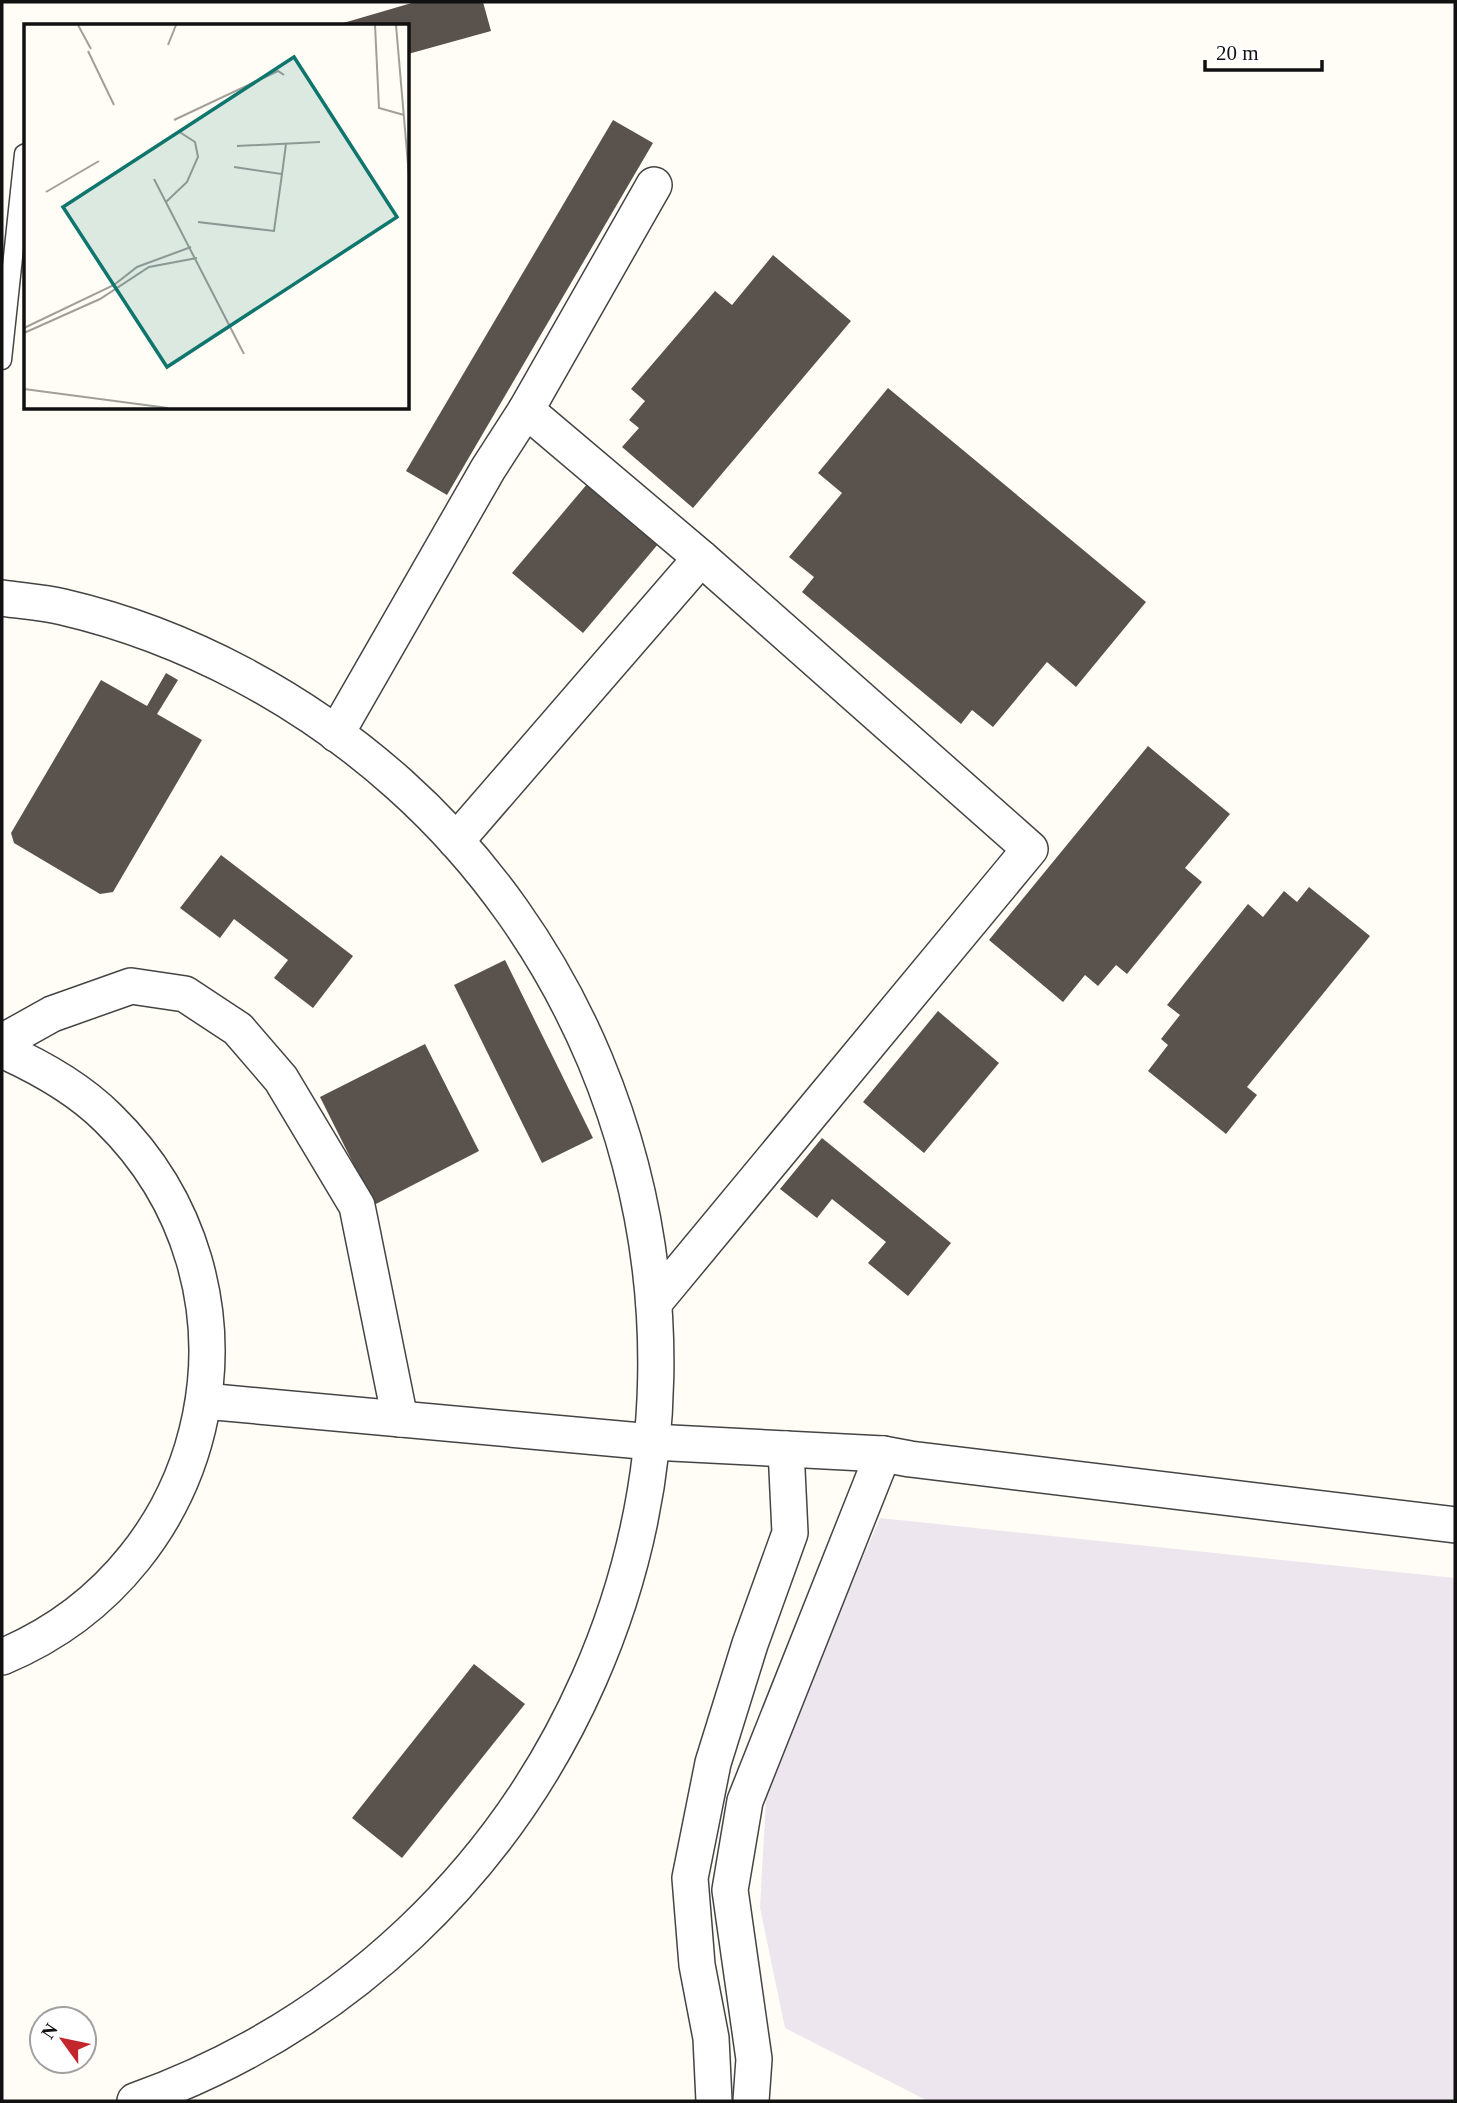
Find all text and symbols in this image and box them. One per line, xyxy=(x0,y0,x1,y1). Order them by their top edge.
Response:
inset map xyxy=(24,24,410,410)
scale bar xyxy=(1205,28,1322,72)
text: 20 m xyxy=(1216,41,1259,65)
north arrow xyxy=(28,2005,98,2075)
text: N xyxy=(37,2019,62,2042)

